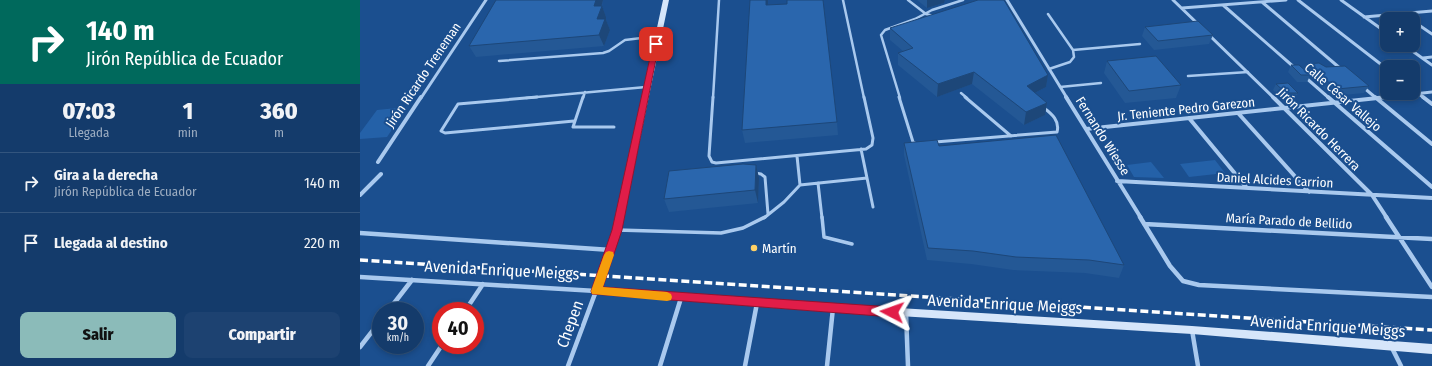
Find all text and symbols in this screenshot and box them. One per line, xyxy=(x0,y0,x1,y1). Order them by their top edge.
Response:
map controls xyxy=(1380,12,1420,100)
button: + xyxy=(1380,12,1420,52)
text: 140 m xyxy=(86,14,155,47)
icon: right xyxy=(20,16,72,68)
street label: Jirón Ricardo Treneman xyxy=(382,20,464,130)
pin xyxy=(639,27,673,61)
icon: arrive xyxy=(645,33,667,55)
text: Jirón República de Ecuador xyxy=(86,48,283,70)
street label: Calle César Vallejo xyxy=(1302,60,1385,135)
button: − xyxy=(1380,60,1420,100)
street label: Jirón Ricardo Herrera xyxy=(1274,84,1364,174)
street label: Fernando Wiesse xyxy=(1073,94,1133,178)
street label: Jr. Teniente Pedro Garezon xyxy=(1116,94,1256,124)
text: 07:03 xyxy=(62,97,116,125)
text: 1 xyxy=(183,97,193,125)
text: 360 xyxy=(260,97,298,125)
text: Llegada xyxy=(68,125,109,140)
text: min xyxy=(178,125,198,140)
text: m xyxy=(274,125,284,140)
text: Gira a la derecha xyxy=(54,166,158,184)
street label: Daniel Alcides Carrion xyxy=(1216,169,1334,191)
icon: right xyxy=(20,172,42,194)
text: 140 m xyxy=(304,174,340,192)
text: Jirón República de Ecuador xyxy=(54,184,197,199)
street label: María Parado de Bellido xyxy=(1225,210,1353,232)
icon: arrive xyxy=(20,232,42,254)
text: Llegada al destino xyxy=(54,234,168,252)
text: 220 m xyxy=(304,234,340,252)
place label: Martín xyxy=(762,241,797,256)
marker: Martín xyxy=(749,243,759,253)
street label: Avenida Enrique Meiggs xyxy=(424,256,580,284)
street label: Avenida Enrique Meiggs xyxy=(927,290,1083,318)
position arrow xyxy=(871,291,913,333)
street label: Chepen xyxy=(553,298,587,350)
speed limit sign: 40 xyxy=(432,302,484,354)
text: 30 xyxy=(388,311,408,335)
street label: Avenida Enrique Meiggs xyxy=(1250,311,1406,341)
button: Salir xyxy=(20,312,176,358)
button: Compartir xyxy=(184,312,340,358)
text: km/h xyxy=(387,332,409,344)

